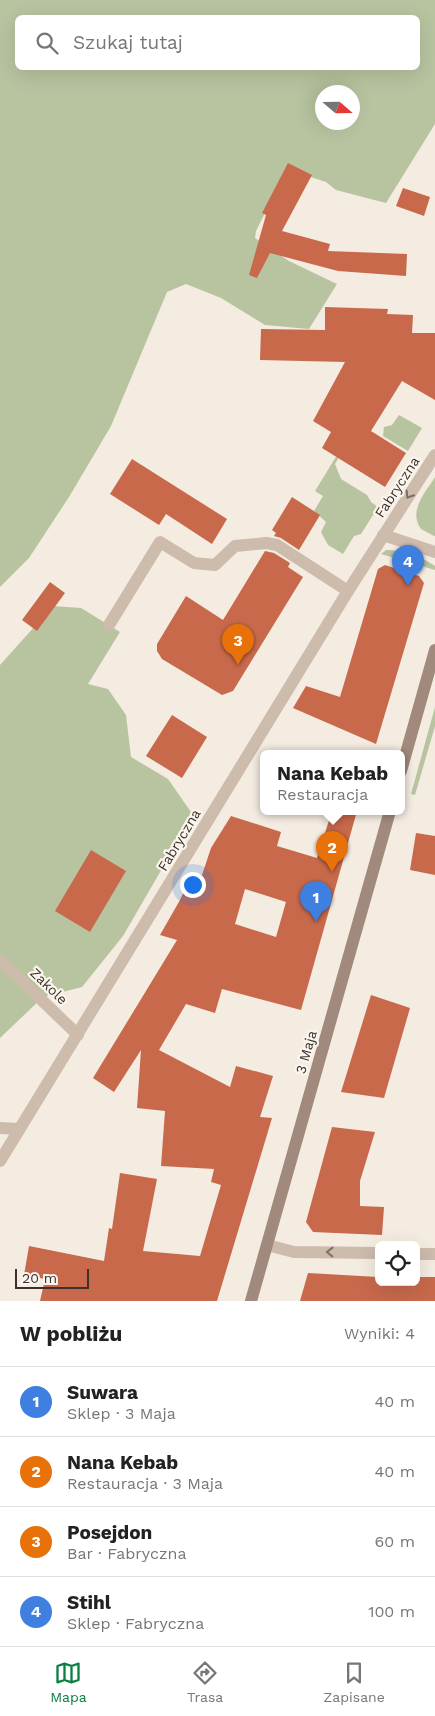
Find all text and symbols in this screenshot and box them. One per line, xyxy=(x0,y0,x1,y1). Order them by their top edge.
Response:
search box xyxy=(15,15,420,70)
icon: search xyxy=(33,29,61,57)
text: Szukaj tutaj xyxy=(73,31,183,54)
north arrow xyxy=(315,85,360,130)
street label: Fabryczna xyxy=(371,453,423,520)
one-way arrow xyxy=(406,489,415,499)
pin: 4 xyxy=(392,545,424,586)
pin: 3 xyxy=(222,624,254,665)
popup xyxy=(260,750,405,815)
text: Nana Kebab xyxy=(277,762,388,785)
text: Restauracja xyxy=(277,785,368,804)
street label: Fabryczna xyxy=(154,806,204,874)
pin: 2 xyxy=(316,831,348,872)
your location xyxy=(180,872,206,898)
pin: 1 xyxy=(300,881,332,922)
street label: Zakole xyxy=(27,965,71,1007)
street label: 3 Maja xyxy=(292,1028,320,1076)
map controls xyxy=(375,1241,420,1286)
button: locate xyxy=(375,1241,420,1286)
one-way arrow xyxy=(326,1247,334,1258)
scale bar xyxy=(15,1266,89,1289)
text: 20 m xyxy=(22,1270,57,1286)
text: W pobliżu xyxy=(20,1321,122,1346)
text: Wyniki: 4 xyxy=(344,1324,415,1343)
text: Suwara xyxy=(67,1381,138,1404)
text: 1 xyxy=(33,1392,39,1411)
text: 40 m xyxy=(375,1392,415,1411)
text: Sklep · 3 Maja xyxy=(67,1404,176,1423)
text: Nana Kebab xyxy=(67,1451,178,1474)
text: 2 xyxy=(31,1462,41,1481)
text: 40 m xyxy=(375,1462,415,1481)
text: Restauracja · 3 Maja xyxy=(67,1474,223,1493)
text: Posejdon xyxy=(67,1521,152,1544)
text: 3 xyxy=(31,1532,41,1551)
text: 60 m xyxy=(375,1532,415,1551)
text: Bar · Fabryczna xyxy=(67,1544,186,1563)
text: Stihl xyxy=(67,1591,111,1614)
text: 4 xyxy=(31,1602,41,1621)
text: 100 m xyxy=(368,1602,415,1621)
text: Sklep · Fabryczna xyxy=(67,1614,204,1633)
tab: Mapa xyxy=(50,1659,87,1705)
tab: Trasa xyxy=(187,1659,223,1705)
tab: Zapisane xyxy=(324,1659,385,1705)

